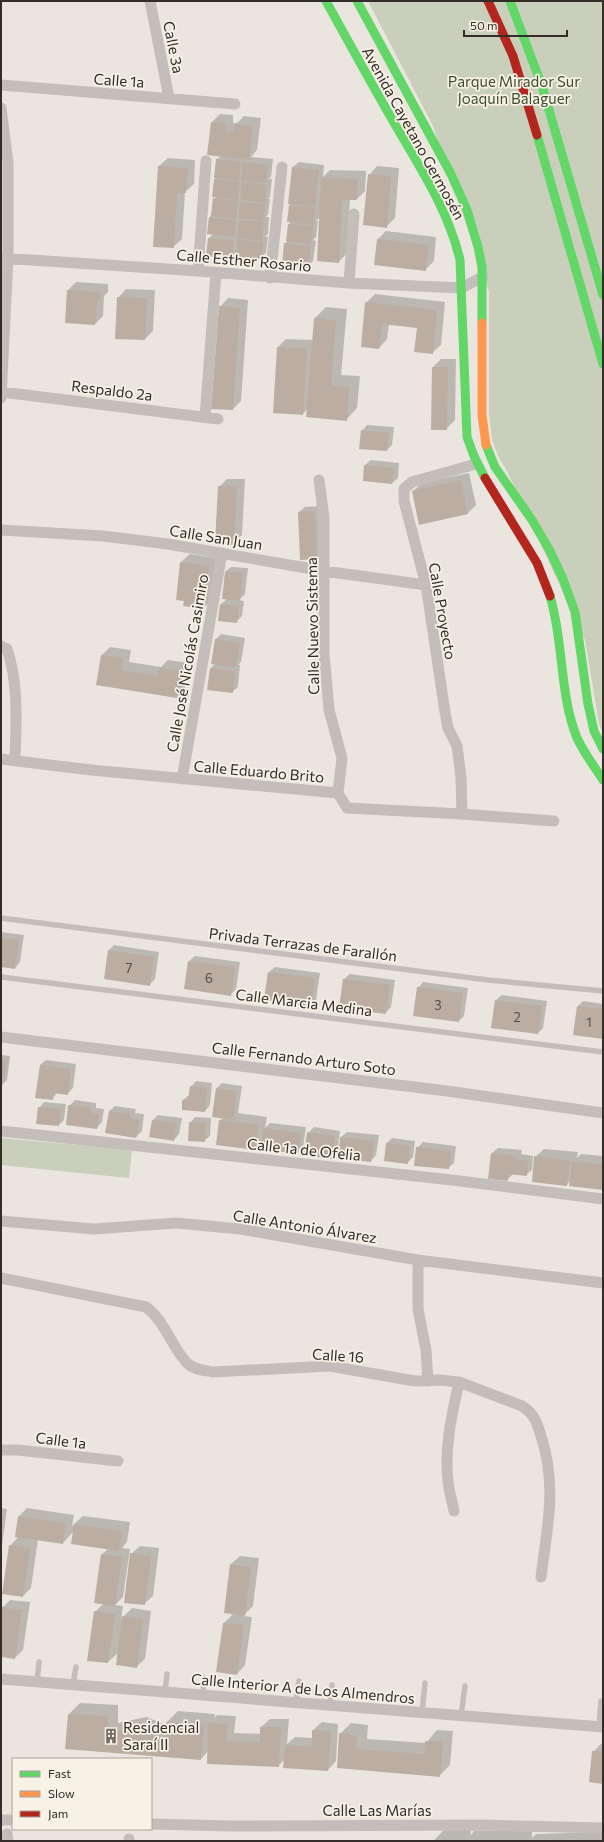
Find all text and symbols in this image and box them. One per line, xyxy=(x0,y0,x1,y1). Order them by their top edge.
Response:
scale bar xyxy=(464,12,567,38)
text: 50 m xyxy=(470,18,498,32)
street label: Calle 3a xyxy=(160,19,188,75)
street label: Avenida Cayetano Germosén xyxy=(359,43,469,223)
street label: Calle 1a xyxy=(93,69,145,91)
park label: Parque Mirador Sur Joaquín Balaguer xyxy=(448,72,580,107)
street label: Calle Esther Rosario xyxy=(176,245,312,275)
street label: Respaldo 2a xyxy=(70,376,154,404)
street label: Calle San Juan xyxy=(168,521,264,553)
street label: Calle Nuevo Sistema xyxy=(302,557,322,695)
street label: Calle Proyecto xyxy=(426,561,460,661)
street label: Calle José Nicolás Casimiro xyxy=(162,572,212,753)
street label: Calle Eduardo Brito xyxy=(193,756,325,786)
street label: Privada Terrazas de Farallón xyxy=(208,924,398,964)
house number: 7 xyxy=(126,960,133,976)
house number: 6 xyxy=(205,970,213,986)
street label: Calle Marcia Medina xyxy=(235,985,373,1019)
house number: 3 xyxy=(434,997,442,1013)
house number: 2 xyxy=(513,1009,521,1025)
house number: 1 xyxy=(586,1014,592,1030)
street label: Calle Fernando Arturo Soto xyxy=(211,1038,397,1078)
street label: Calle 1a de Ofelia xyxy=(246,1134,362,1164)
street label: Calle Antonio Álvarez xyxy=(232,1205,378,1246)
street label: Calle 16 xyxy=(311,1344,365,1366)
street label: Calle 1a xyxy=(35,1428,87,1452)
street label: Calle Interior A de Los Almendros xyxy=(190,1669,416,1707)
place label: Residencial Saraí II xyxy=(123,1718,199,1753)
building icon: Residencial Saraí II xyxy=(102,1727,120,1745)
legend xyxy=(12,1758,152,1830)
text: Fast xyxy=(48,1766,71,1780)
text: Slow xyxy=(48,1786,75,1800)
street label: Calle Las Marías xyxy=(322,1801,432,1819)
text: Jam xyxy=(48,1806,68,1821)

